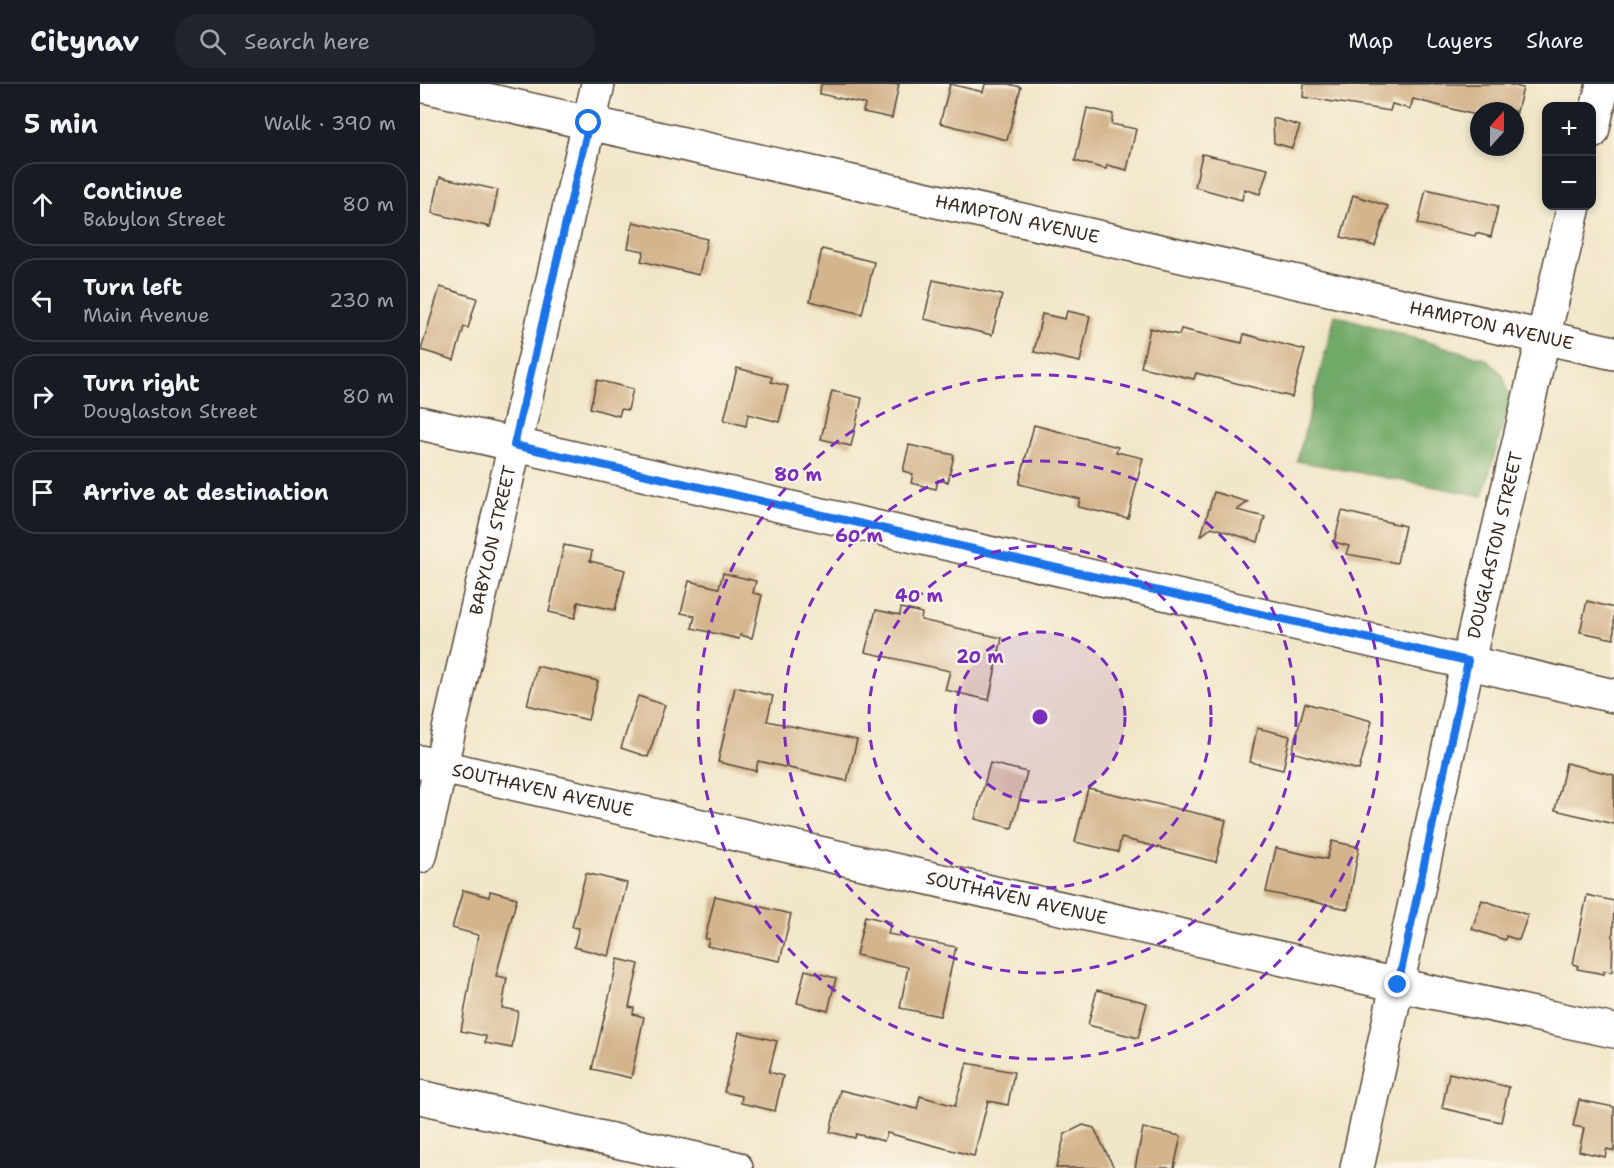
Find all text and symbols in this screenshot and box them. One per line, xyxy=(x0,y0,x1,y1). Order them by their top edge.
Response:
search box xyxy=(175,14,595,68)
text: Citynav xyxy=(30,22,139,60)
icon: search xyxy=(196,25,229,58)
text: Search here xyxy=(244,27,370,56)
text: Map xyxy=(1348,27,1393,55)
text: Layers xyxy=(1426,27,1493,55)
text: Share xyxy=(1526,27,1584,55)
north arrow xyxy=(1470,102,1524,156)
map controls xyxy=(1542,102,1596,210)
button: + xyxy=(1542,102,1596,156)
text: 5 min xyxy=(24,106,98,141)
route start xyxy=(575,109,601,135)
text: Walk · 390 m xyxy=(264,110,396,136)
button: − xyxy=(1542,156,1596,210)
text: Continue xyxy=(83,177,183,206)
icon: ahead xyxy=(26,188,59,221)
street label: HAMPTON AVENUE xyxy=(933,189,1102,249)
text: 80 m xyxy=(342,191,394,217)
text: Babylon Street xyxy=(83,206,226,232)
text: Turn left xyxy=(83,273,182,302)
icon: left xyxy=(26,284,59,317)
text: 230 m xyxy=(329,287,394,313)
street label: HAMPTON AVENUE xyxy=(1407,295,1576,356)
text: Main Avenue xyxy=(83,302,209,328)
text: Turn right xyxy=(83,369,200,398)
icon: right xyxy=(26,380,59,413)
text: 80 m xyxy=(342,383,394,409)
text: Douglaston Street xyxy=(83,398,258,424)
street label: DOUGLASTON STREET xyxy=(1462,449,1528,641)
street label: BABYLON STREET xyxy=(464,463,522,617)
text: 80 m xyxy=(774,463,822,487)
icon: arrive xyxy=(26,476,59,509)
text: Arrive at destination xyxy=(83,478,329,507)
text: 60 m xyxy=(835,524,883,548)
text: 40 m xyxy=(895,584,943,608)
text: 20 m xyxy=(956,645,1004,669)
centre of rings xyxy=(1030,707,1050,727)
street label: SOUTHAVEN AVENUE xyxy=(450,758,636,822)
street label: SOUTHAVEN AVENUE xyxy=(924,866,1110,930)
route end xyxy=(1384,971,1410,997)

